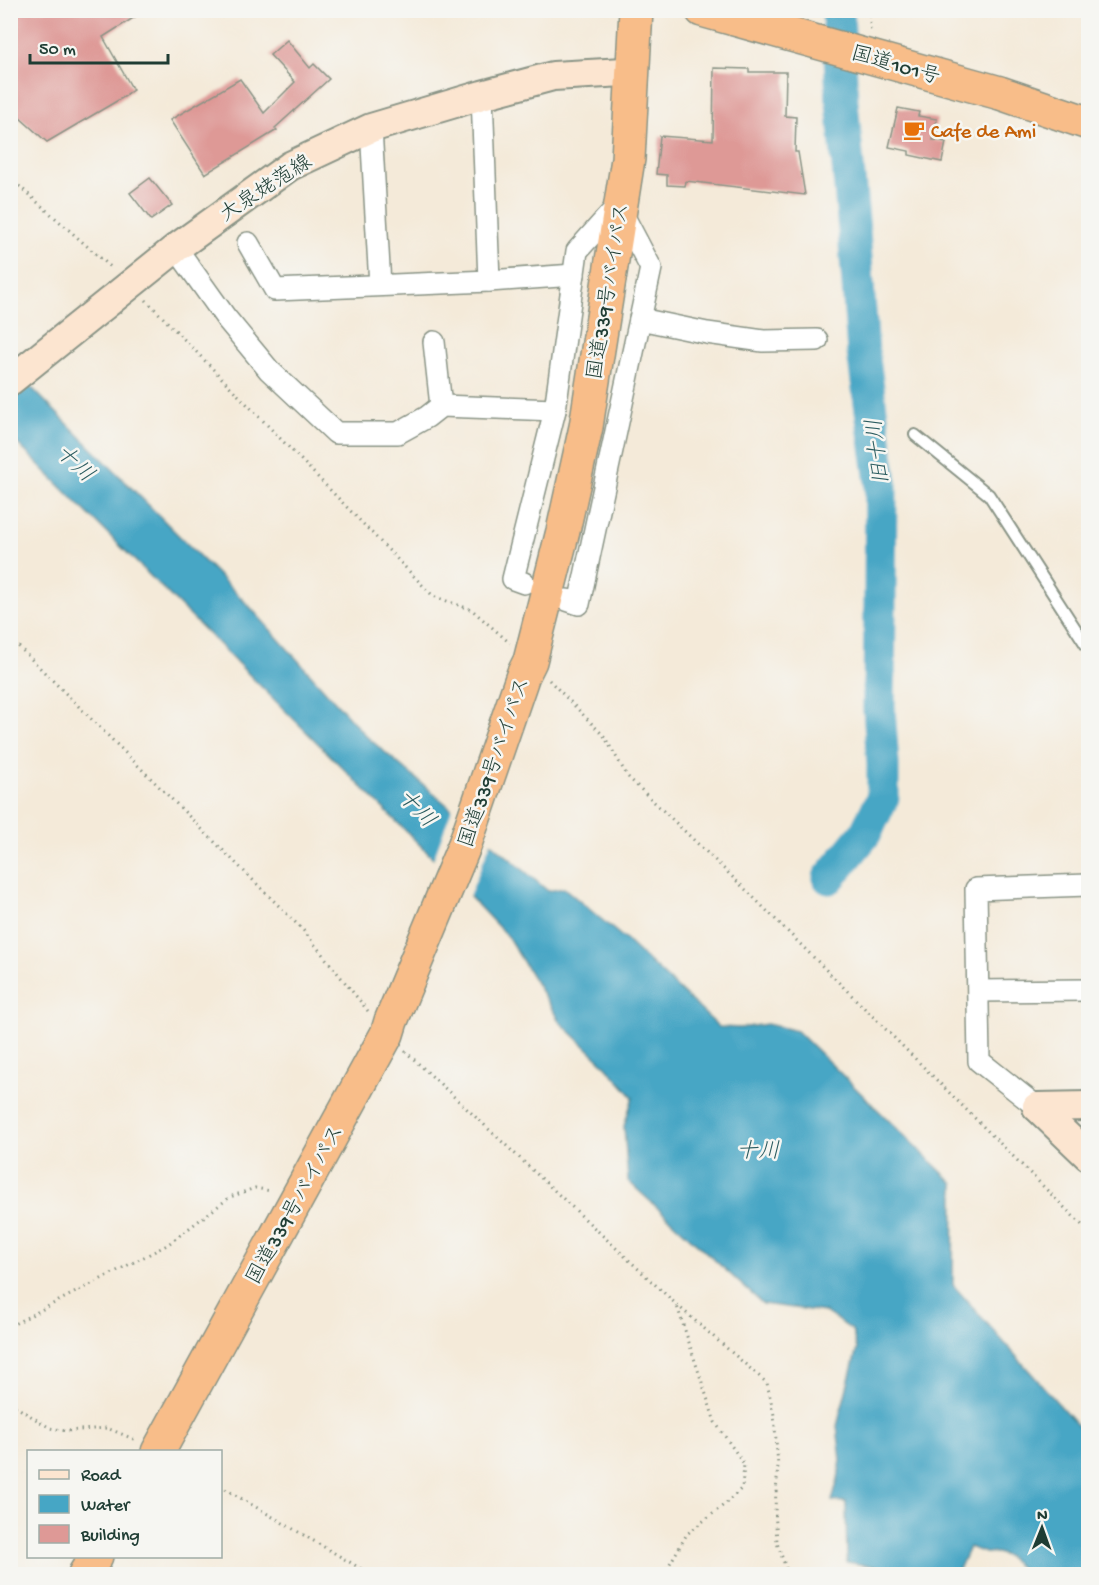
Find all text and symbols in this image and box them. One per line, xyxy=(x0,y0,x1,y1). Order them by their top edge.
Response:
scale bar xyxy=(30,27,168,65)
text: 50 m xyxy=(39,40,76,61)
street label: 国道101号 xyxy=(847,42,943,92)
cafe icon: Cafe de Ami xyxy=(902,118,926,142)
place label: Cafe de Ami xyxy=(931,121,1036,146)
street label: 大泉姥萢線 xyxy=(216,150,318,229)
street label: 国道339号バイパス xyxy=(583,201,637,382)
water label: 旧十川 xyxy=(862,417,897,486)
water label: 十川 xyxy=(48,440,99,489)
street label: 国道339号バイパス xyxy=(454,674,537,852)
water label: 十川 xyxy=(390,784,440,835)
street label: 国道339号バイパス xyxy=(242,1121,351,1290)
water label: 十川 xyxy=(736,1139,780,1166)
legend xyxy=(27,1450,222,1558)
text: Road xyxy=(81,1466,122,1487)
text: Water xyxy=(81,1496,131,1517)
north arrow xyxy=(1012,1498,1072,1558)
text: N xyxy=(1037,1507,1048,1526)
text: Building xyxy=(80,1526,140,1547)

